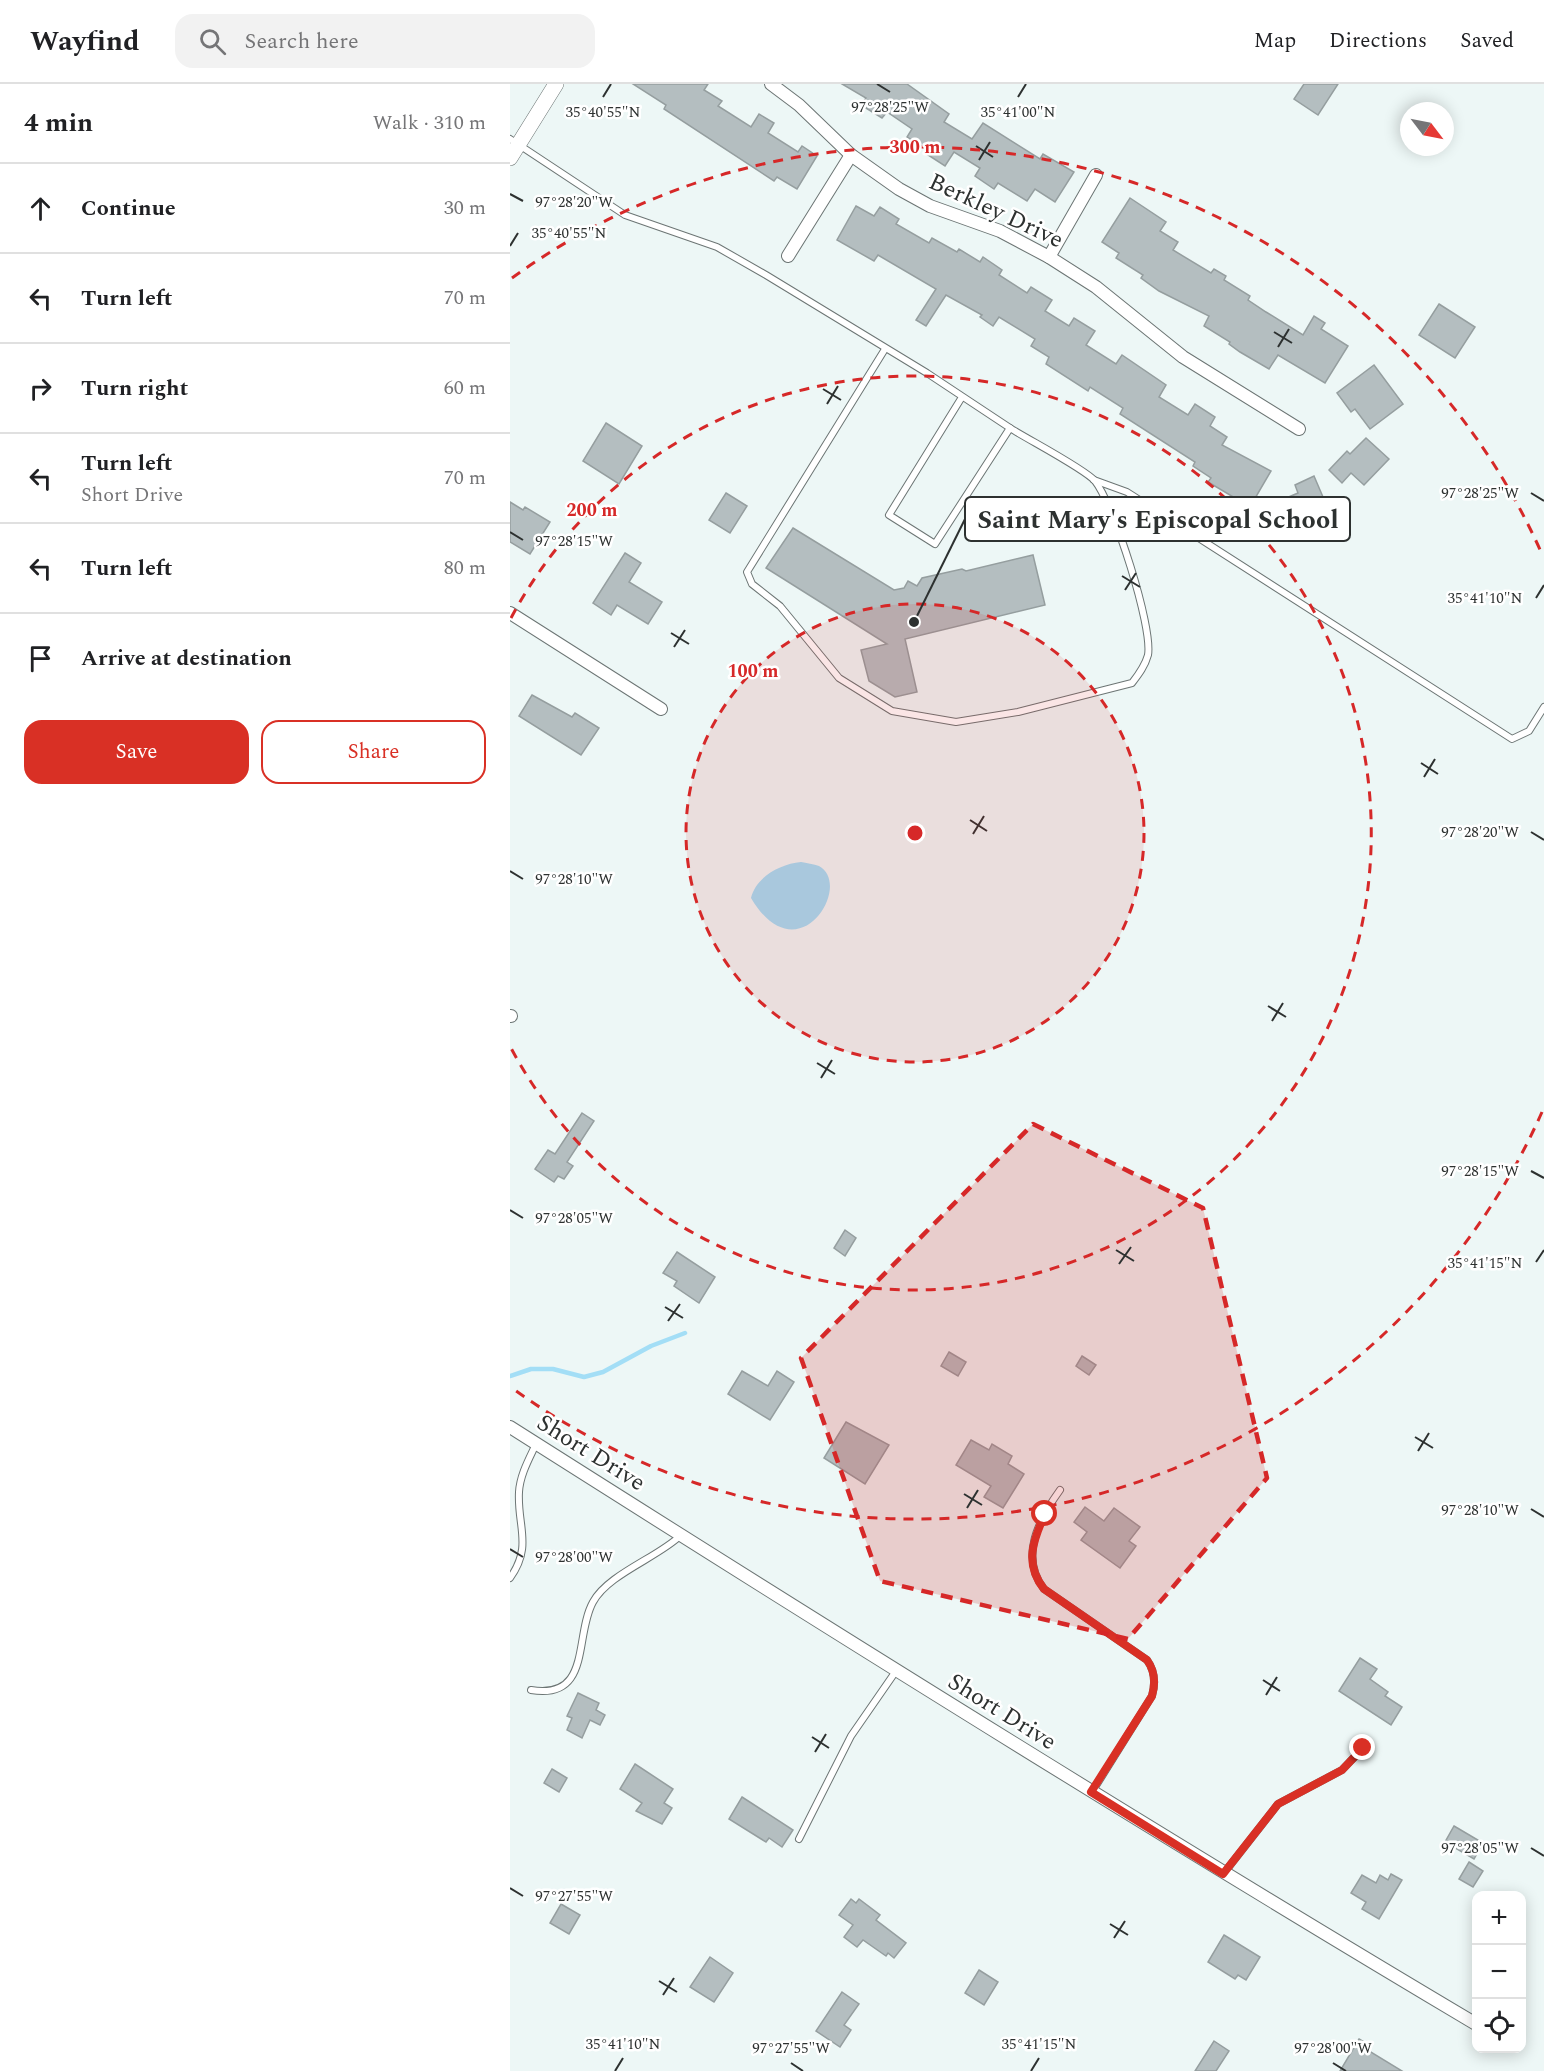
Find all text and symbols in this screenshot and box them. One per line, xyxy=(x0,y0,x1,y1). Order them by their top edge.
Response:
search box xyxy=(175,14,595,68)
text: Wayfind xyxy=(30,20,139,63)
icon: search xyxy=(196,25,229,58)
text: Search here xyxy=(244,25,359,58)
text: Map xyxy=(1254,25,1296,57)
text: Directions xyxy=(1329,25,1427,57)
text: Saved xyxy=(1460,25,1514,57)
text: 97°28'25"W xyxy=(851,96,929,119)
text: 35°40'55"N xyxy=(566,101,641,124)
text: 35°41'00"N xyxy=(981,101,1056,124)
north arrow xyxy=(1400,102,1454,156)
text: 4 min xyxy=(24,103,93,143)
text: Walk · 310 m xyxy=(373,108,486,138)
text: 300 m xyxy=(889,134,941,161)
street label: Berkley Drive xyxy=(923,164,1069,258)
text: 97°28'20"W xyxy=(535,191,613,214)
icon: ahead xyxy=(24,192,57,225)
text: Continue xyxy=(81,192,176,225)
text: 30 m xyxy=(444,193,486,223)
text: 35°40'55"N xyxy=(532,222,607,245)
icon: left xyxy=(24,282,57,315)
text: Turn left xyxy=(81,282,173,315)
text: 70 m xyxy=(444,283,486,313)
icon: right xyxy=(24,372,57,405)
text: Turn right xyxy=(81,372,188,405)
text: 60 m xyxy=(444,373,486,403)
text: Turn left xyxy=(81,447,173,480)
icon: left xyxy=(24,462,57,495)
text: 70 m xyxy=(444,463,486,493)
text: Short Drive xyxy=(81,480,183,510)
text: 97°28'25"W xyxy=(1441,482,1519,505)
text: 200 m xyxy=(566,497,618,524)
callout: Saint Mary's Episcopal School xyxy=(965,497,1350,541)
text: Saint Mary's Episcopal School xyxy=(977,500,1339,540)
text: 97°28'15"W xyxy=(535,530,613,553)
icon: left xyxy=(24,552,57,585)
text: Turn left xyxy=(81,552,173,585)
text: 80 m xyxy=(444,553,486,583)
text: 35°41'10"N xyxy=(1448,587,1523,610)
icon: arrive xyxy=(24,642,57,675)
text: Arrive at destination xyxy=(81,642,292,675)
text: 100 m xyxy=(727,658,779,685)
button: Save xyxy=(24,720,249,784)
button: Share xyxy=(261,720,486,784)
text: 97°28'20"W xyxy=(1441,821,1519,844)
centre of rings xyxy=(905,823,925,843)
text: 97°28'10"W xyxy=(535,868,613,891)
text: 97°28'15"W xyxy=(1441,1160,1519,1183)
text: 97°28'05"W xyxy=(535,1207,613,1230)
text: 35°41'15"N xyxy=(1448,1252,1523,1275)
street label: Short Drive xyxy=(530,1405,652,1501)
text: 97°28'10"W xyxy=(1441,1499,1519,1522)
route start xyxy=(1031,1500,1057,1526)
text: 97°28'00"W xyxy=(535,1546,613,1569)
street label: Short Drive xyxy=(941,1664,1063,1760)
route end xyxy=(1349,1734,1375,1760)
text: 97°28'05"W xyxy=(1441,1837,1519,1860)
text: 97°27'55"W xyxy=(535,1885,613,1908)
map controls xyxy=(1472,1891,1526,2053)
button: + xyxy=(1472,1891,1526,1945)
button: − xyxy=(1472,1945,1526,1999)
button: locate xyxy=(1472,1999,1526,2053)
text: 35°41'10"N xyxy=(586,2033,661,2056)
text: 35°41'15"N xyxy=(1002,2033,1077,2056)
text: 97°27'55"W xyxy=(752,2037,830,2060)
text: 97°28'00"W xyxy=(1294,2037,1372,2060)

